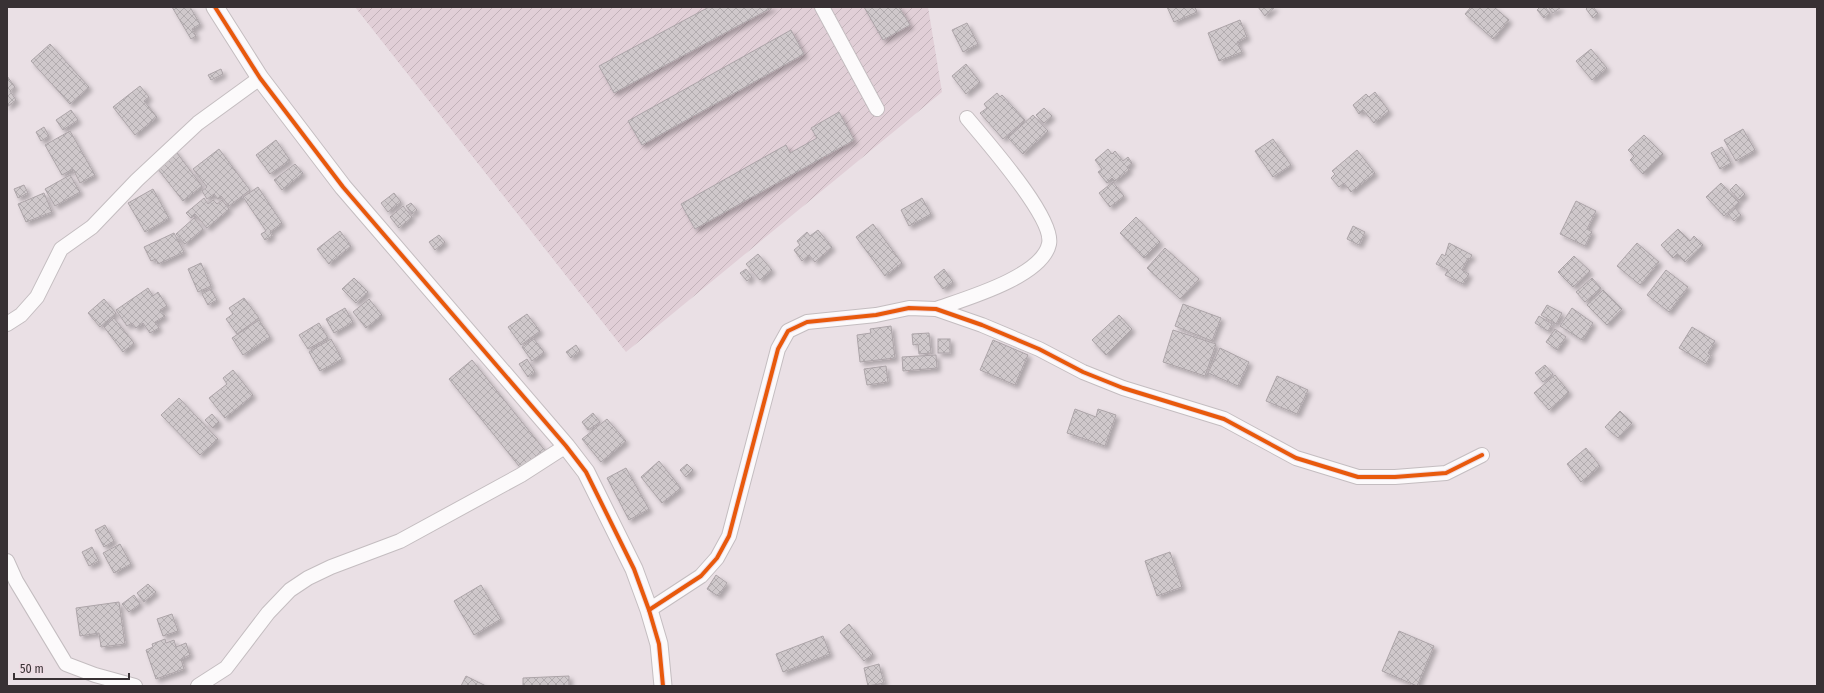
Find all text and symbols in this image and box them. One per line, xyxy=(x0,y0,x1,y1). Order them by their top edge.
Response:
scale bar xyxy=(14,655,129,681)
text: 50 m xyxy=(20,662,44,676)

